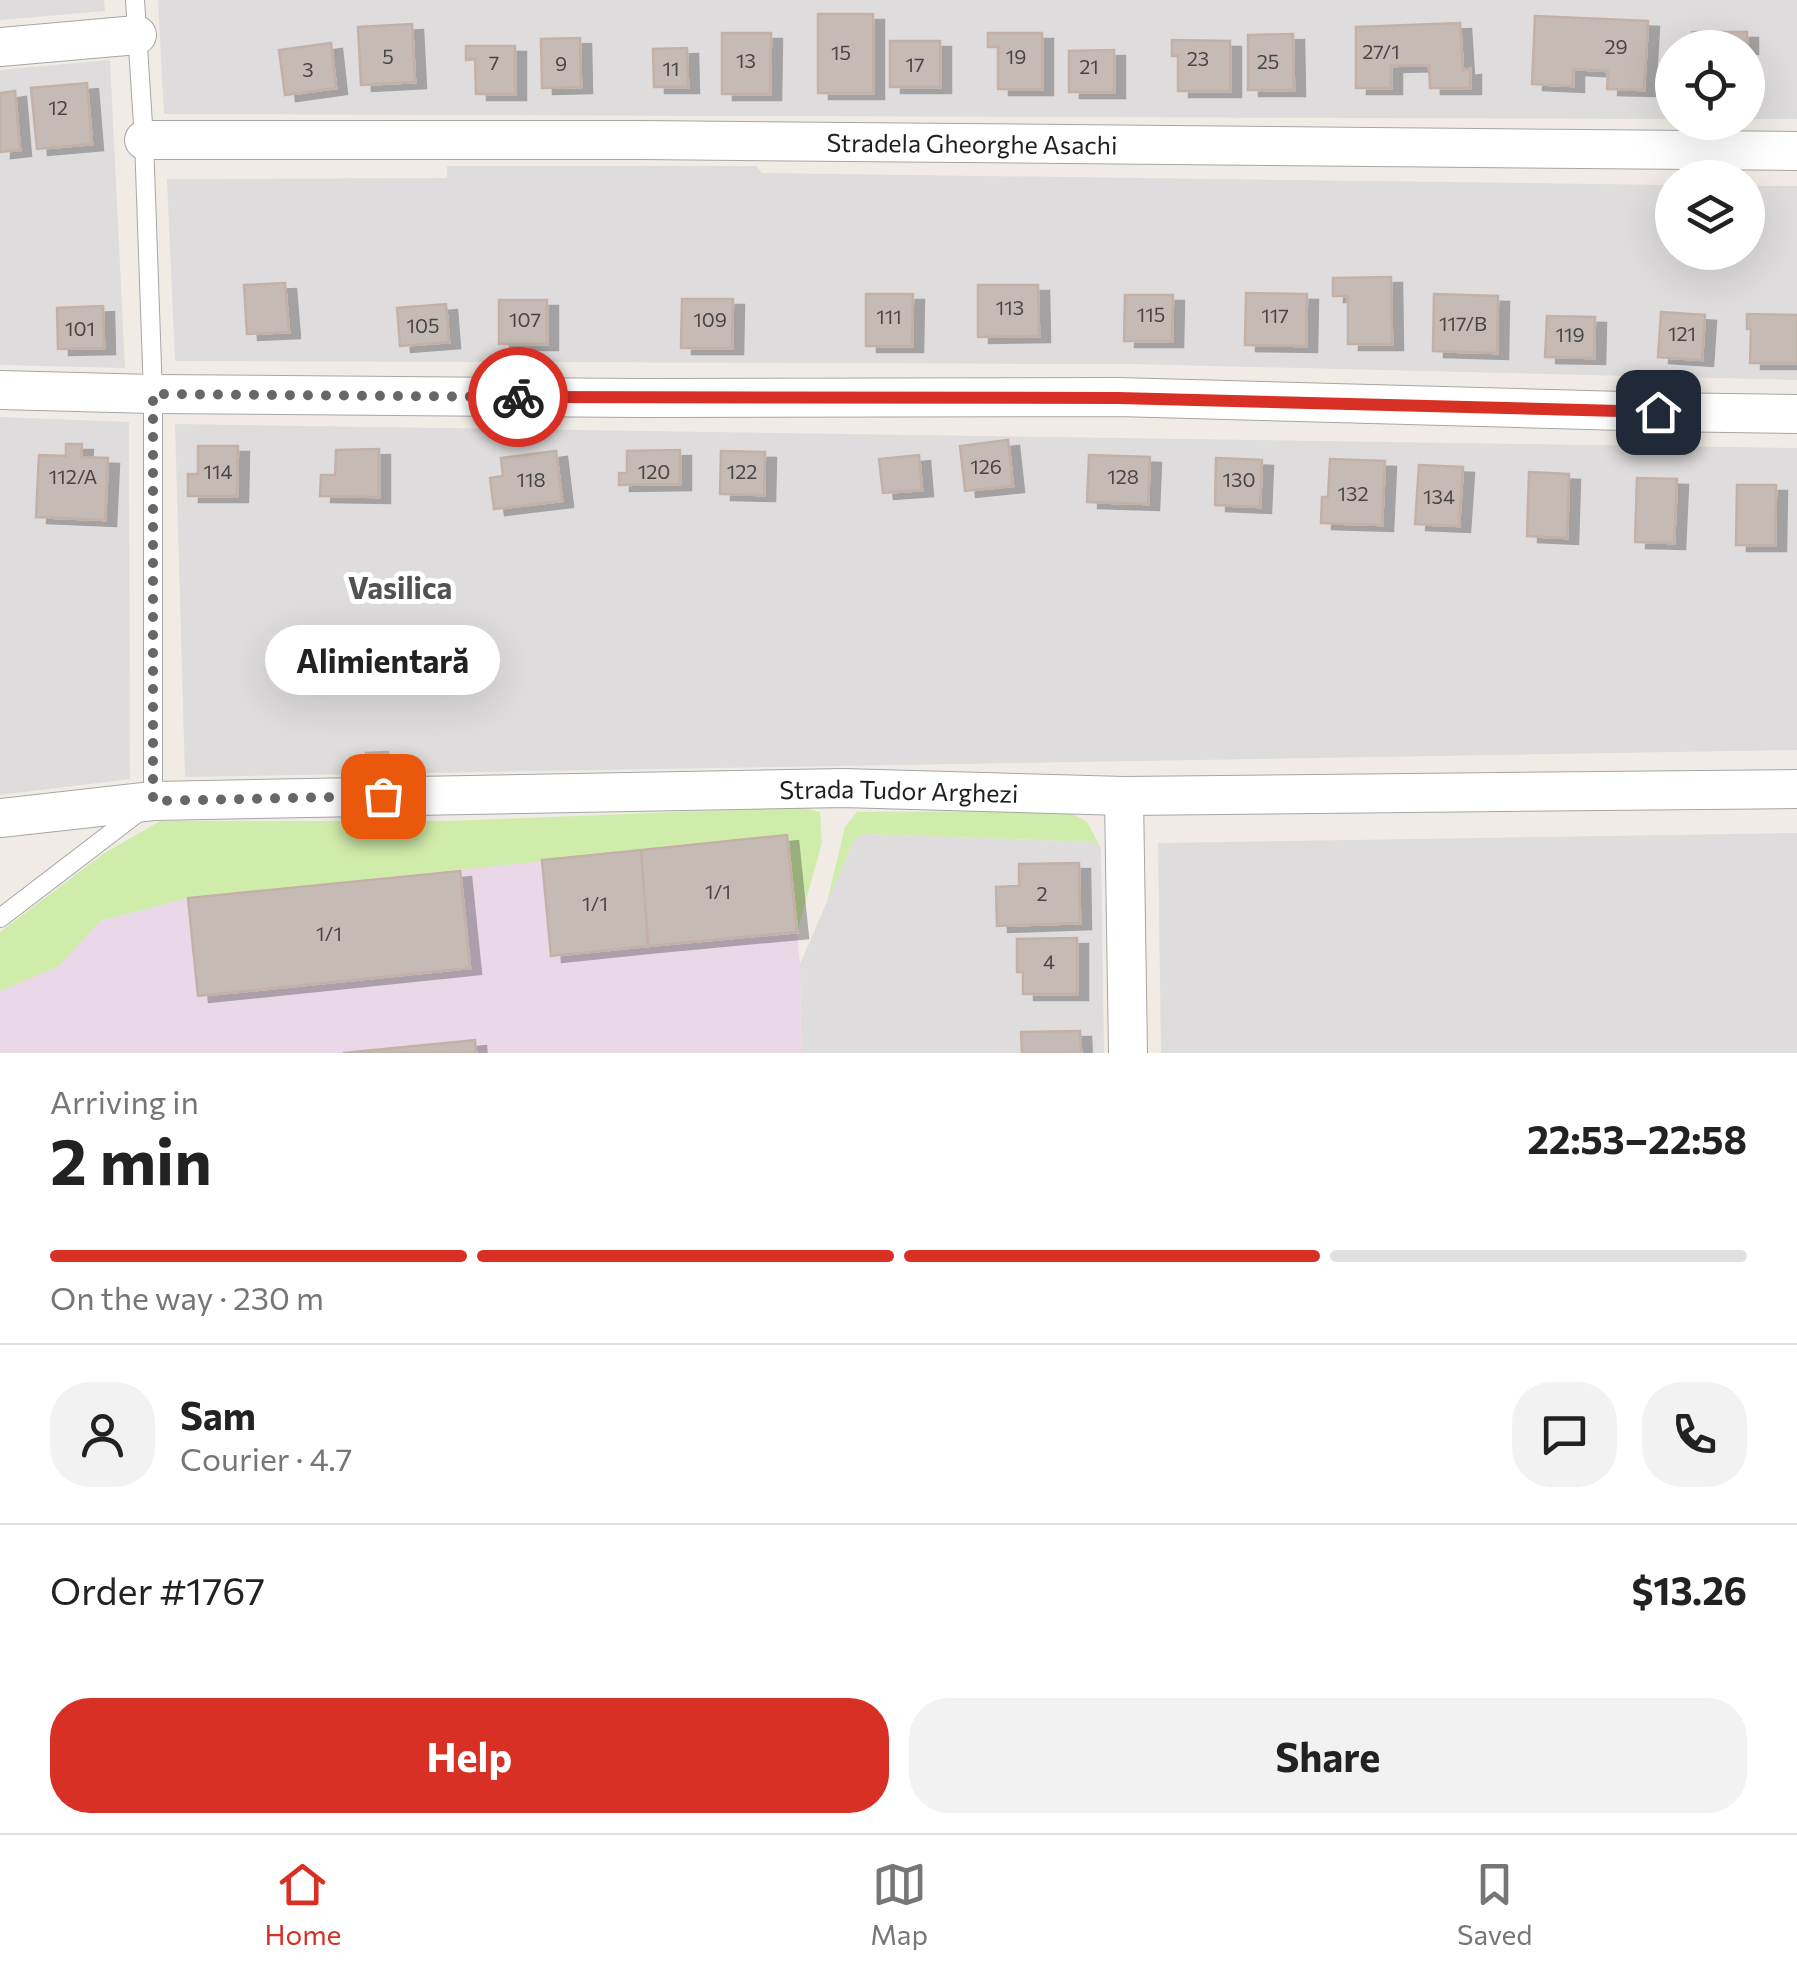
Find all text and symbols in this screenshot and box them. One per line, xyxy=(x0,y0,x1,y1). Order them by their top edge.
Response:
map controls xyxy=(1655,30,1765,270)
button: locate xyxy=(1655,30,1765,140)
house number: 29 xyxy=(1604,34,1628,58)
house number: 27/1 xyxy=(1362,39,1400,63)
house number: 15 xyxy=(831,40,851,64)
house number: 5 xyxy=(382,44,394,68)
house number: 19 xyxy=(1006,44,1026,68)
house number: 23 xyxy=(1187,46,1209,70)
house number: 13 xyxy=(736,48,756,72)
house number: 25 xyxy=(1257,49,1279,73)
house number: 7 xyxy=(489,50,499,74)
house number: 9 xyxy=(555,51,567,75)
house number: 17 xyxy=(905,52,925,76)
house number: 21 xyxy=(1079,54,1099,78)
house number: 11 xyxy=(662,56,680,80)
house number: 3 xyxy=(302,57,314,81)
house number: 12 xyxy=(48,95,68,119)
street label: Stradela Gheorghe Asachi xyxy=(826,127,1118,160)
button: layers xyxy=(1655,160,1765,270)
house number: 113 xyxy=(996,295,1024,319)
house number: 115 xyxy=(1137,302,1165,326)
house number: 117 xyxy=(1261,303,1289,327)
house number: 111 xyxy=(876,304,902,328)
house number: 107 xyxy=(509,307,541,331)
house number: 109 xyxy=(693,307,727,331)
house number: 117/B xyxy=(1439,311,1487,335)
house number: 105 xyxy=(406,313,440,337)
house number: 101 xyxy=(65,316,95,340)
house number: 121 xyxy=(1668,321,1696,345)
house number: 119 xyxy=(1555,322,1585,346)
courier xyxy=(468,347,568,447)
icon: bike xyxy=(491,370,546,425)
pin xyxy=(1616,370,1701,455)
icon: home xyxy=(1631,385,1686,440)
house number: 126 xyxy=(970,454,1002,478)
house number: 114 xyxy=(203,459,233,483)
house number: 120 xyxy=(638,459,670,483)
house number: 122 xyxy=(727,459,757,483)
house number: 112/A xyxy=(49,464,98,488)
house number: 128 xyxy=(1107,464,1139,488)
house number: 118 xyxy=(516,467,546,491)
house number: 130 xyxy=(1222,467,1256,491)
house number: 132 xyxy=(1338,481,1369,505)
house number: 134 xyxy=(1423,484,1455,508)
district label: Vasilica xyxy=(348,568,452,605)
callout: Alimientară xyxy=(266,626,500,696)
text: Alimientară xyxy=(296,640,469,680)
pin xyxy=(341,754,426,839)
icon: bag xyxy=(356,769,411,824)
street label: Strada Tudor Arghezi xyxy=(779,773,1019,808)
house number: 1/1 xyxy=(705,879,731,903)
house number: 2 xyxy=(1036,881,1048,905)
house number: 1/1 xyxy=(582,891,608,915)
house number: 1/1 xyxy=(316,921,342,945)
house number: 4 xyxy=(1043,949,1055,973)
text: Arriving in xyxy=(50,1081,199,1121)
text: 22:53–22:58 xyxy=(1527,1115,1747,1162)
text: 2 min xyxy=(50,1119,212,1198)
text: On the way · 230 m xyxy=(50,1277,324,1317)
button: person xyxy=(50,1382,155,1487)
button: chat xyxy=(1512,1382,1617,1487)
button: phone xyxy=(1642,1382,1747,1487)
text: Sam xyxy=(180,1391,256,1438)
text: Courier · 4.7 xyxy=(180,1438,353,1478)
text: Order #1767 xyxy=(50,1566,265,1613)
text: $13.26 xyxy=(1631,1566,1747,1613)
button: Help xyxy=(50,1698,889,1813)
button: Share xyxy=(909,1698,1747,1813)
tab: Home xyxy=(264,1857,341,1951)
tab: Map xyxy=(870,1857,928,1951)
tab: Saved xyxy=(1457,1857,1533,1951)

